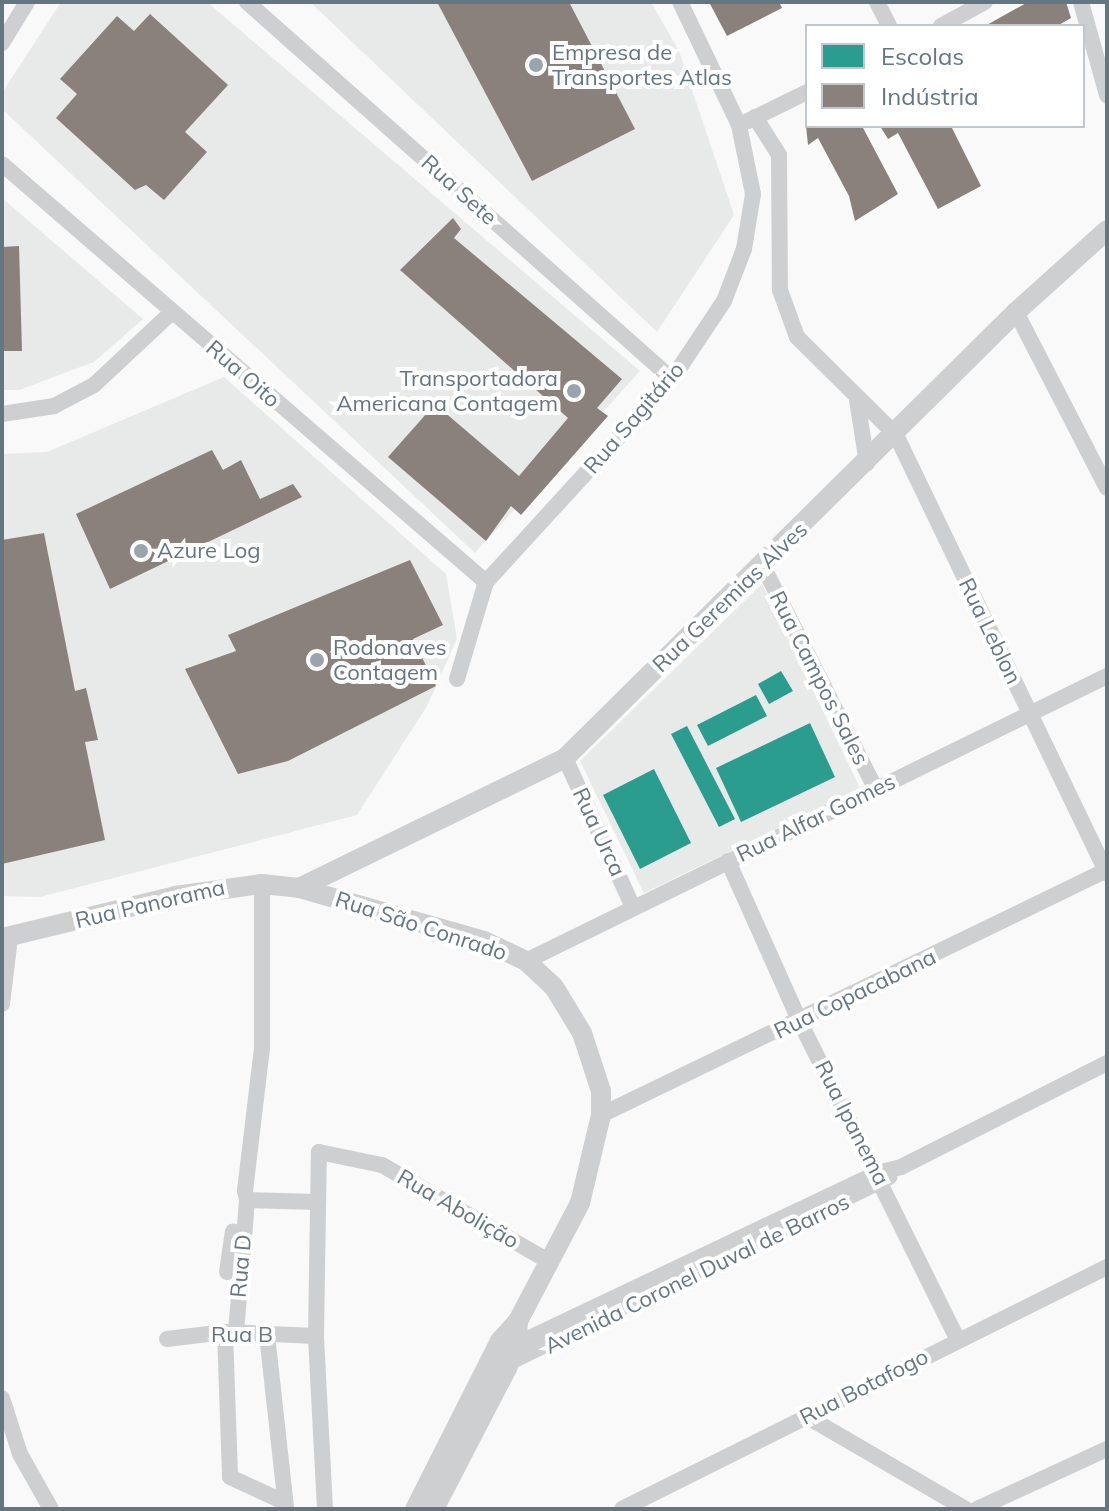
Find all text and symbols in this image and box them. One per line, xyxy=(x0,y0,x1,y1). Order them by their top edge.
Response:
legend xyxy=(805,24,1085,128)
place label: Empresa de Transportes Atlas xyxy=(552,39,732,90)
text: Escolas xyxy=(881,41,964,71)
marker: Empresa de Transportes Atlas xyxy=(527,56,545,74)
text: Indústria xyxy=(881,81,979,111)
street label: Rua Sete xyxy=(416,149,502,231)
street label: Rua Oito xyxy=(201,335,285,413)
street label: Rua Sagitário xyxy=(578,357,690,479)
place label: Transportadora Americana Contagem xyxy=(336,365,558,416)
marker: Transportadora Americana Contagem xyxy=(565,382,583,400)
street label: Rua Geremias Alves xyxy=(647,516,813,678)
place label: Azure Log xyxy=(157,538,261,564)
marker: Azure Log xyxy=(132,542,150,560)
street label: Rua Leblon xyxy=(953,574,1027,688)
street label: Rua Campos Sales xyxy=(764,587,874,769)
place label: Rodonaves Contagem xyxy=(333,634,447,686)
marker: Rodonaves Contagem xyxy=(308,651,326,669)
street label: Rua Alfar Gomes xyxy=(732,768,900,868)
street label: Rua Urca xyxy=(567,783,631,881)
street label: Rua Panorama xyxy=(73,874,227,934)
street label: Rua São Conrado xyxy=(332,886,510,966)
street label: Rua Copacabana xyxy=(770,943,940,1045)
street label: Rua Ipanema xyxy=(809,1056,895,1190)
street label: Rua Abolição xyxy=(393,1164,523,1254)
street label: Avenida Coronel Duval de Barros xyxy=(540,1189,854,1359)
street label: Rua D xyxy=(225,1233,257,1299)
street label: Rua B xyxy=(211,1322,273,1348)
street label: Rua Botafogo xyxy=(795,1343,933,1431)

